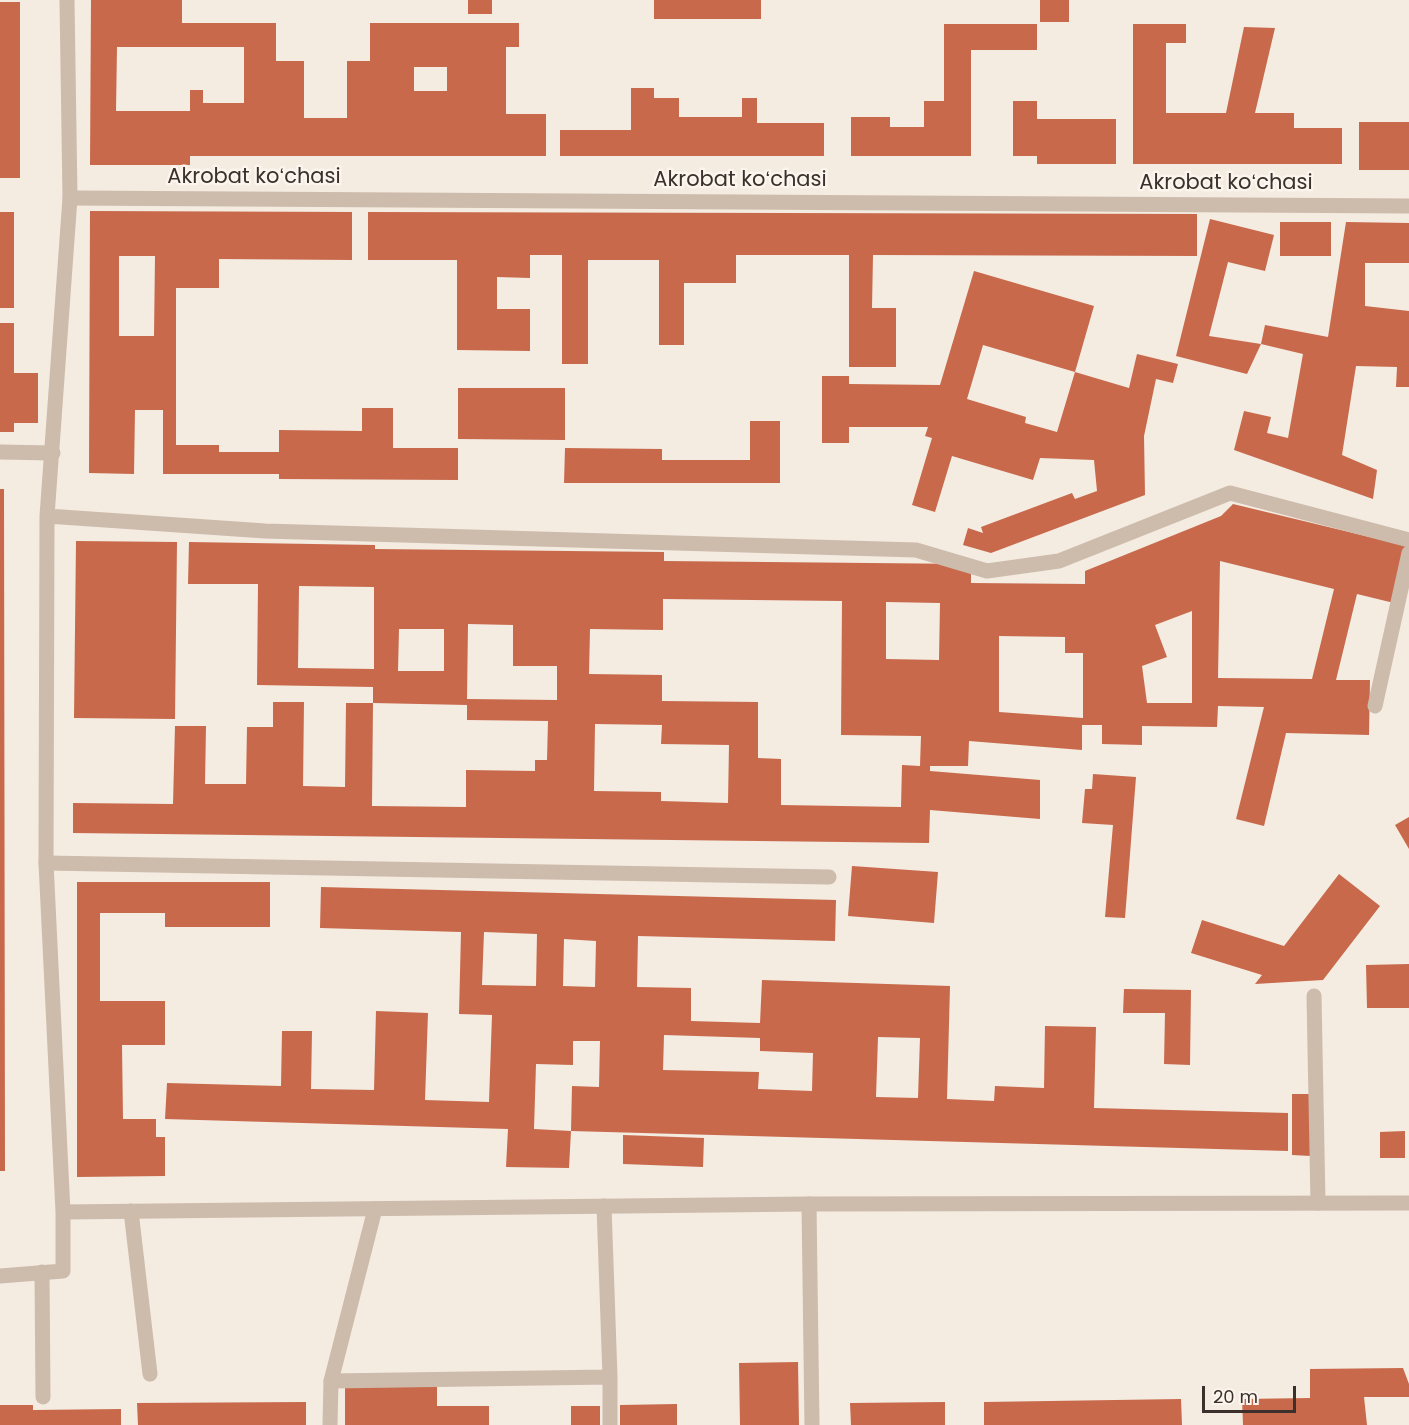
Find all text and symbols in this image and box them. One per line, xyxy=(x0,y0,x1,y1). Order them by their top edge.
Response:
street label: Akrobat koʻchasi xyxy=(167,165,341,191)
street label: Akrobat koʻchasi xyxy=(653,168,827,194)
street label: Akrobat koʻchasi xyxy=(1139,171,1313,197)
scale bar xyxy=(1205,1374,1300,1412)
text: 20 m xyxy=(1213,1384,1258,1409)

